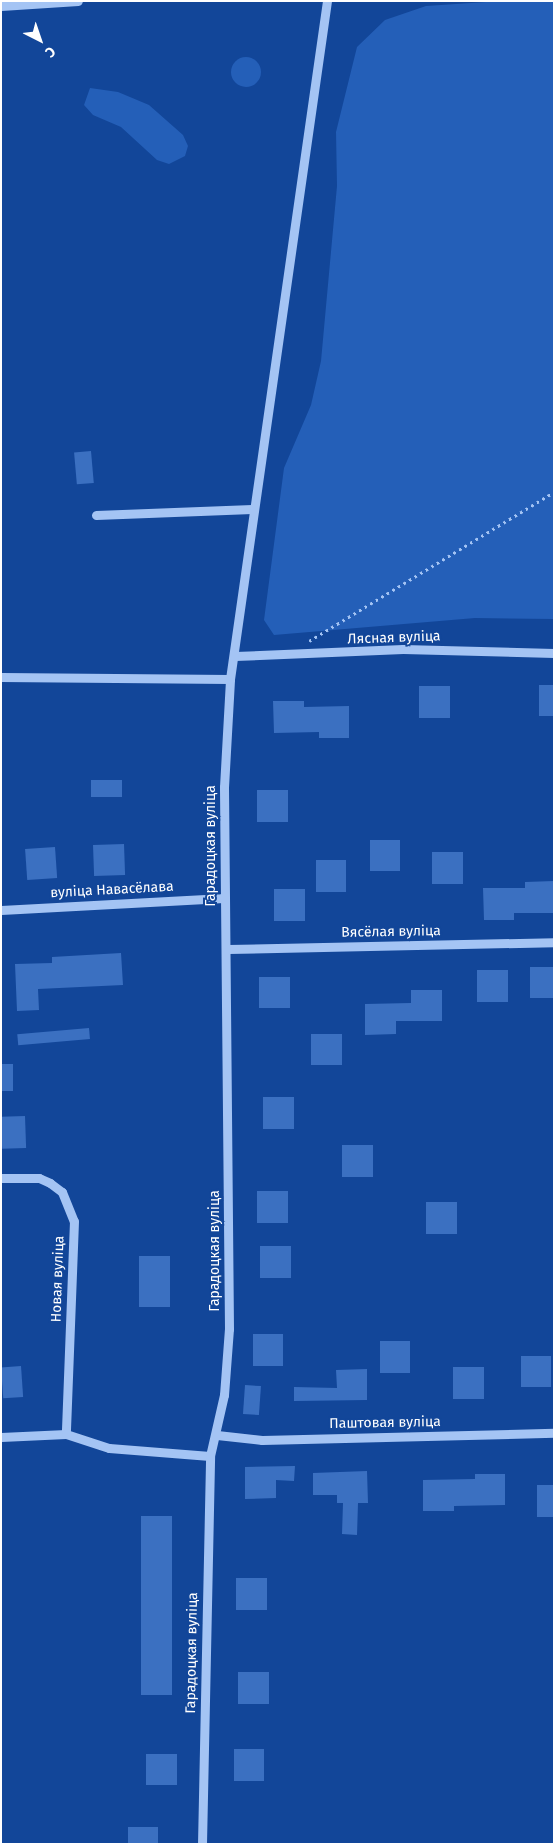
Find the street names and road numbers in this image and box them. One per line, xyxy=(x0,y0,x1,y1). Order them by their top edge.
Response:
street label: Лясная вуліца xyxy=(347,628,441,648)
street label: Гарадоцкая вуліца xyxy=(203,785,219,907)
street label: вуліца Навасёлава xyxy=(50,878,174,902)
street label: Вясёлая вуліца xyxy=(341,923,441,941)
street label: Гарадоцкая вуліца xyxy=(207,1190,223,1312)
street label: Новая вуліца xyxy=(48,1235,68,1323)
street label: Паштовая вуліца xyxy=(329,1414,441,1432)
street label: Гарадоцкая вуліца xyxy=(183,1592,201,1714)

